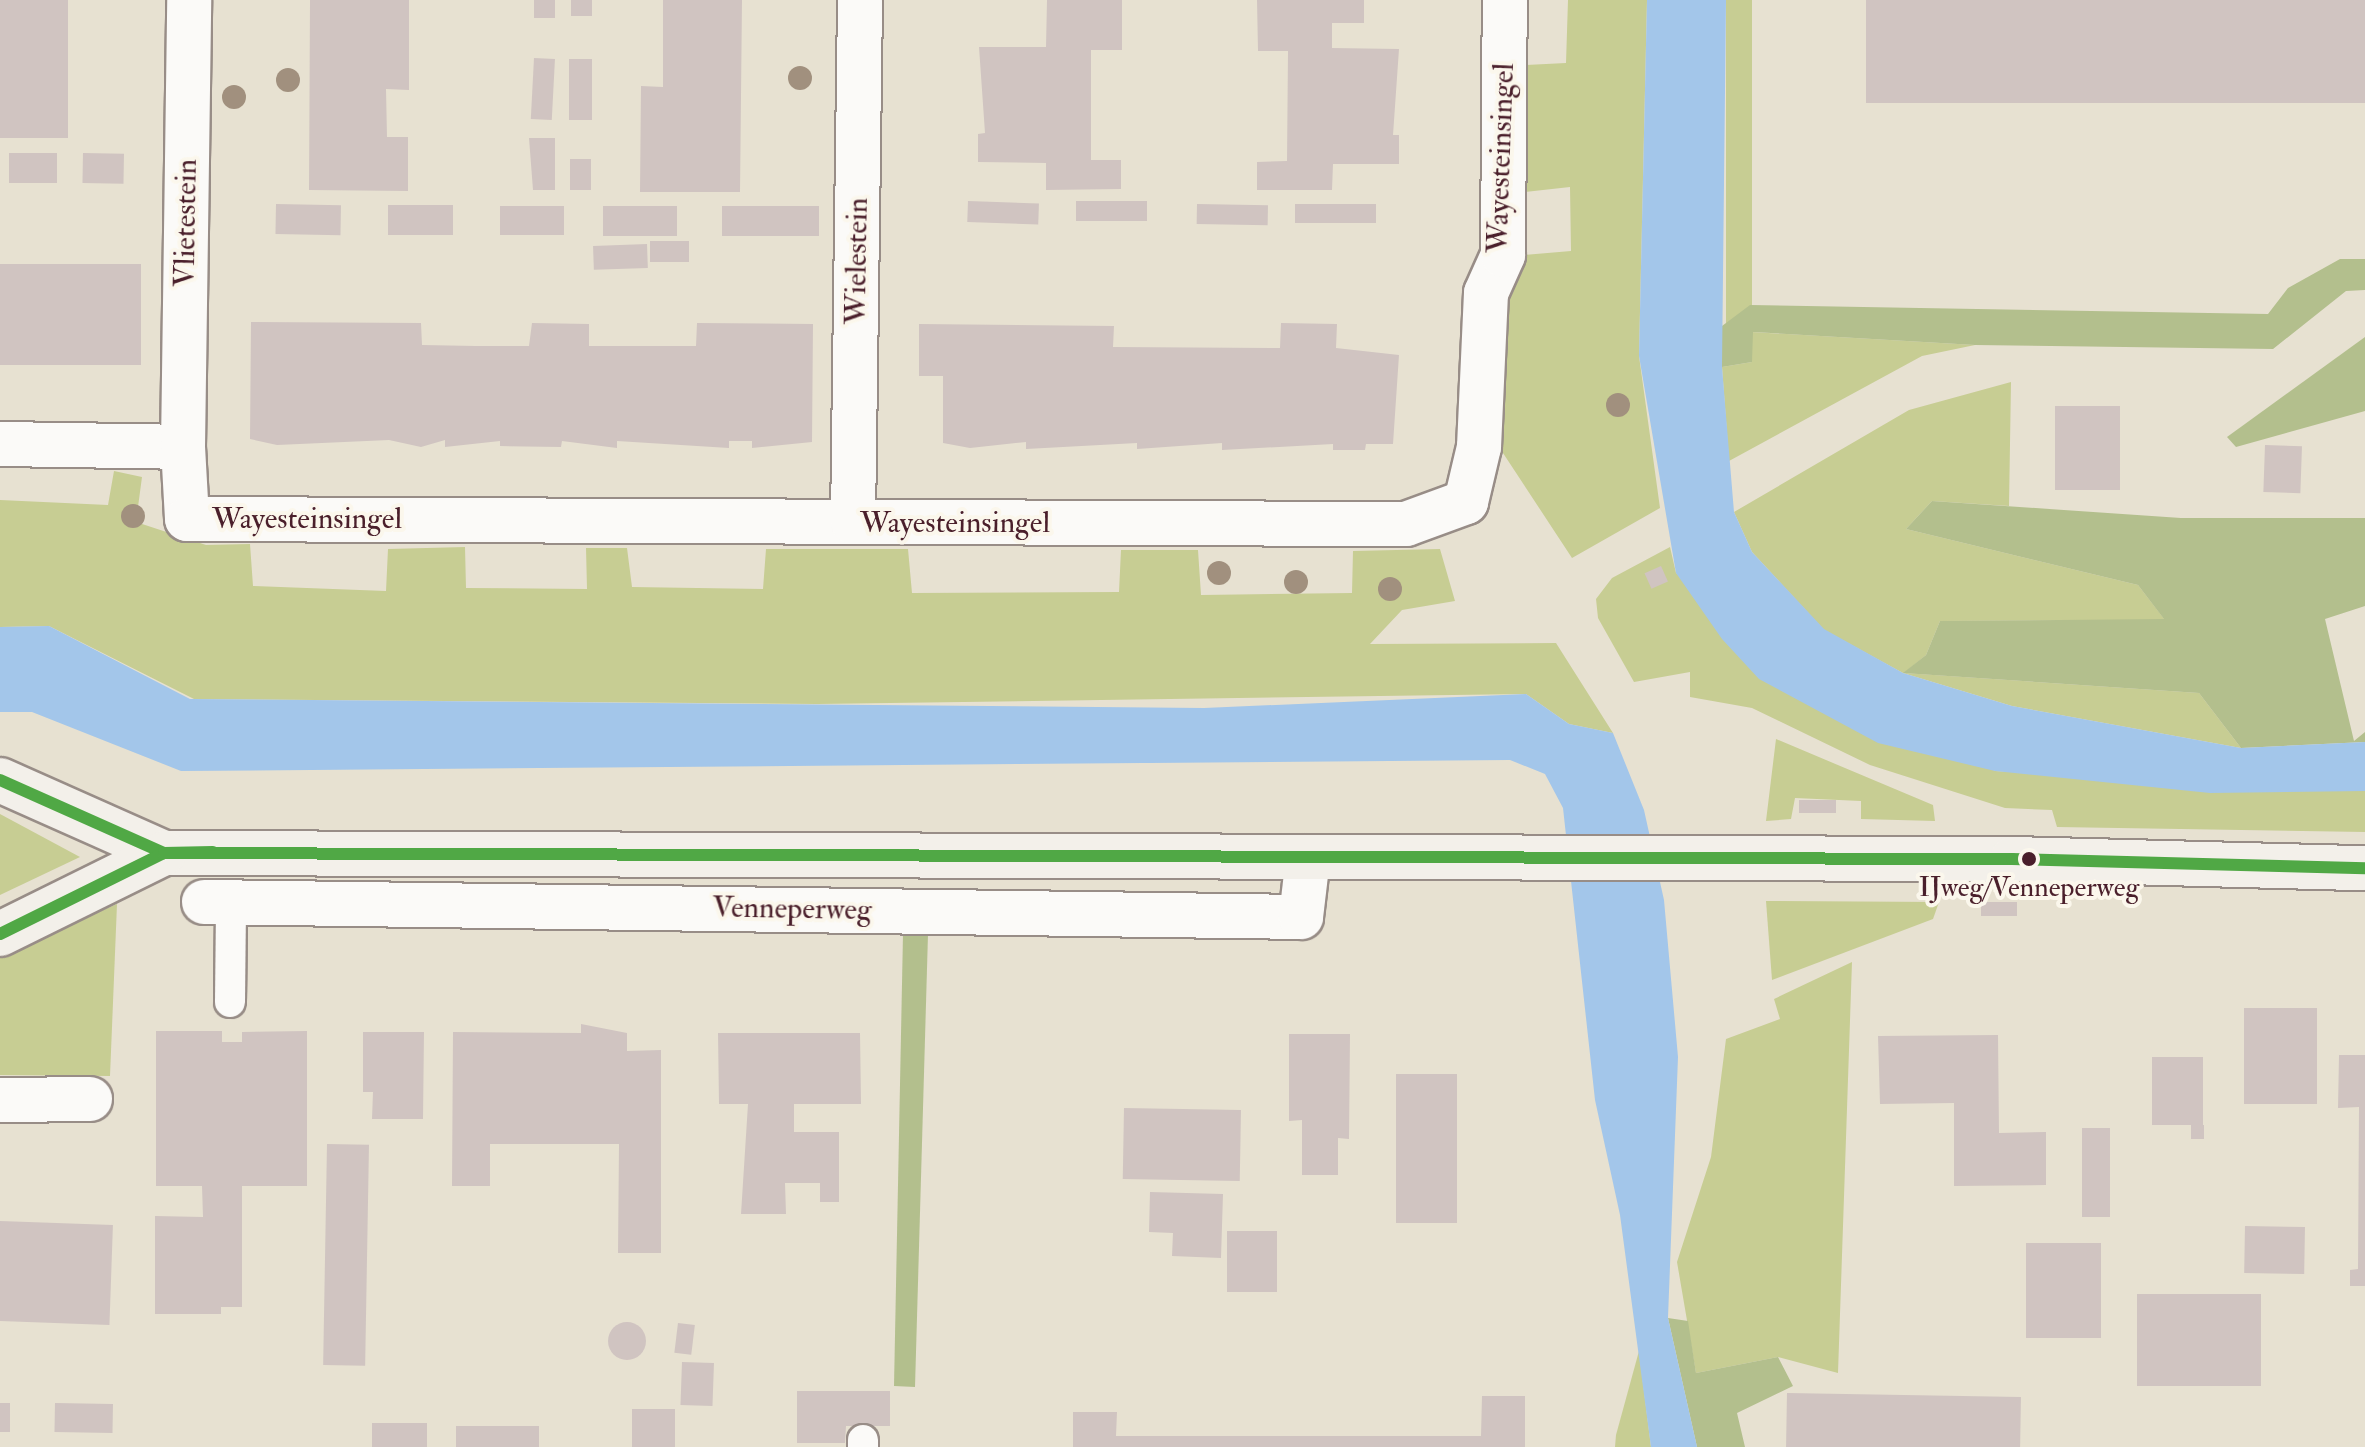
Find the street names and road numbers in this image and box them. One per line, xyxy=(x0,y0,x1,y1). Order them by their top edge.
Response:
street label: Wayesteinsingel xyxy=(1480,62,1522,254)
street label: Vlietestein xyxy=(167,159,205,287)
street label: Wielestein xyxy=(838,197,876,325)
street label: Wayesteinsingel xyxy=(212,501,402,537)
street label: Wayesteinsingel xyxy=(860,505,1050,541)
street label: Venneperweg xyxy=(712,890,872,928)

